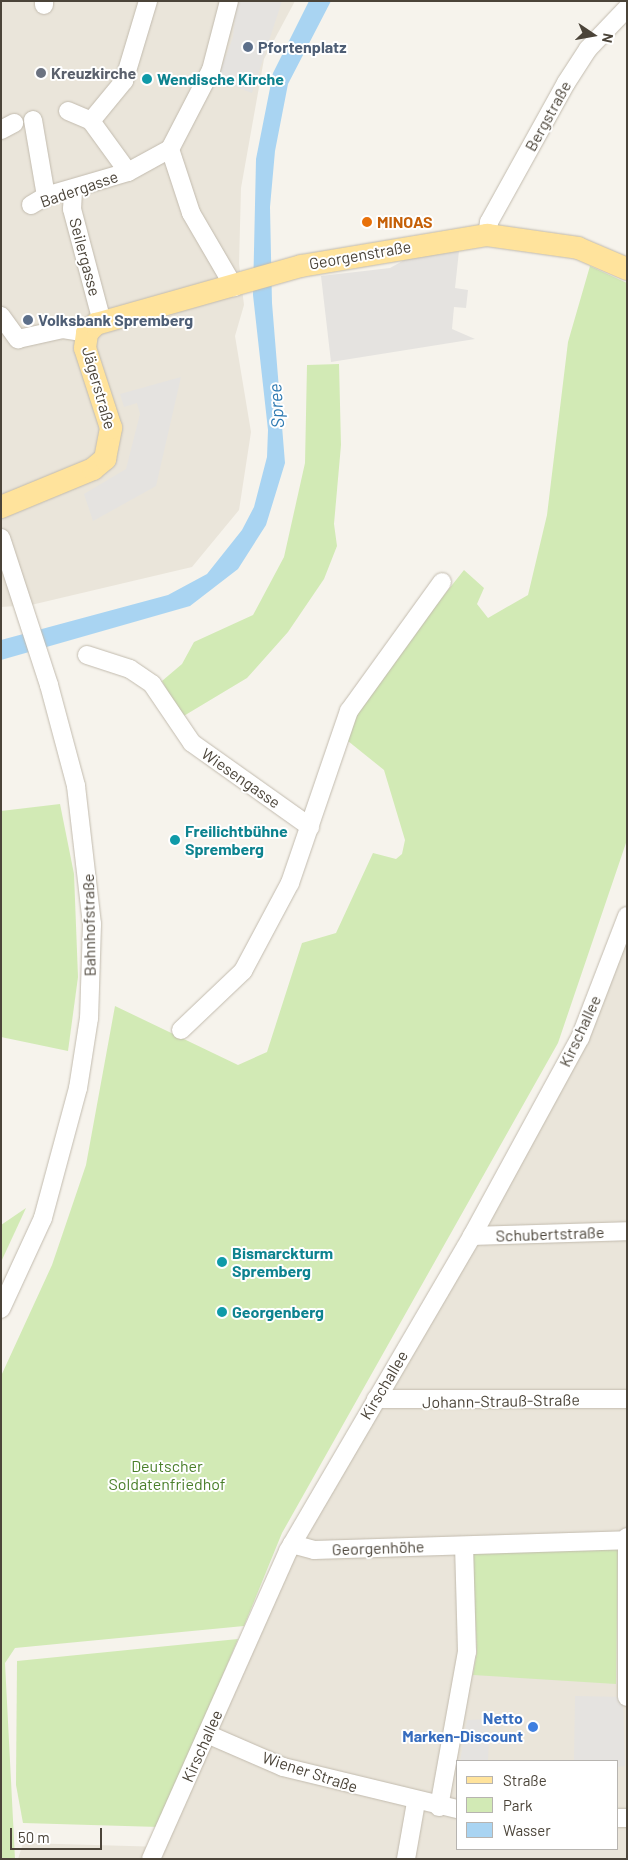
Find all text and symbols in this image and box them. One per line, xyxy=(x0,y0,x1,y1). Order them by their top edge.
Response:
north arrow xyxy=(568,10,618,60)
text: N xyxy=(599,32,617,45)
place label: Pfortenplatz xyxy=(258,37,347,57)
marker: Pfortenplatz xyxy=(242,41,254,53)
place label: Kreuzkirche xyxy=(51,63,136,83)
marker: Kreuzkirche xyxy=(35,67,47,79)
place label: Wendische Kirche xyxy=(157,69,284,89)
marker: Wendische Kirche xyxy=(141,73,153,85)
street label: Bergstraße xyxy=(521,77,575,155)
street label: Badergasse xyxy=(37,167,121,211)
place label: MINOAS xyxy=(377,212,433,232)
street label: Seilergasse xyxy=(65,216,105,298)
marker: MINOAS xyxy=(361,216,373,228)
street label: Georgenstraße xyxy=(307,237,413,273)
place label: Volksbank Spremberg xyxy=(38,310,193,330)
marker: Volksbank Spremberg xyxy=(22,314,34,326)
street label: Jägerstraße xyxy=(78,344,120,432)
water label: Spree xyxy=(264,383,288,429)
street label: Wiesengasse xyxy=(198,744,284,812)
place label: Freilichtbühne Spremberg xyxy=(185,821,288,859)
marker: Freilichtbühne Spremberg xyxy=(169,834,181,846)
street label: Bahnhofstraße xyxy=(79,873,99,977)
street label: Kirschallee xyxy=(555,992,605,1070)
street label: Schubertstraße xyxy=(495,1223,605,1245)
place label: Bismarckturm Spremberg xyxy=(232,1243,333,1281)
marker: Bismarckturm Spremberg xyxy=(216,1256,228,1268)
place label: Georgenberg xyxy=(232,1302,324,1322)
marker: Georgenberg xyxy=(216,1306,228,1318)
street label: Kirschallee xyxy=(356,1347,412,1423)
street label: Johann-Strauß-Straße xyxy=(422,1390,580,1412)
park label: Deutscher Soldatenfriedhof xyxy=(108,1456,226,1494)
street label: Georgenhöhe xyxy=(331,1537,425,1559)
street label: Kirschallee xyxy=(178,1707,226,1785)
place label: Netto Marken-Discount xyxy=(402,1708,523,1746)
marker: Netto Marken-Discount xyxy=(527,1721,539,1733)
street label: Wiener Straße xyxy=(260,1748,360,1796)
legend xyxy=(456,1760,618,1850)
text: Straße xyxy=(503,1771,547,1789)
text: Park xyxy=(503,1796,532,1814)
scale bar xyxy=(12,1818,105,1850)
text: Wasser xyxy=(503,1821,551,1839)
text: 50 m xyxy=(18,1828,50,1846)

